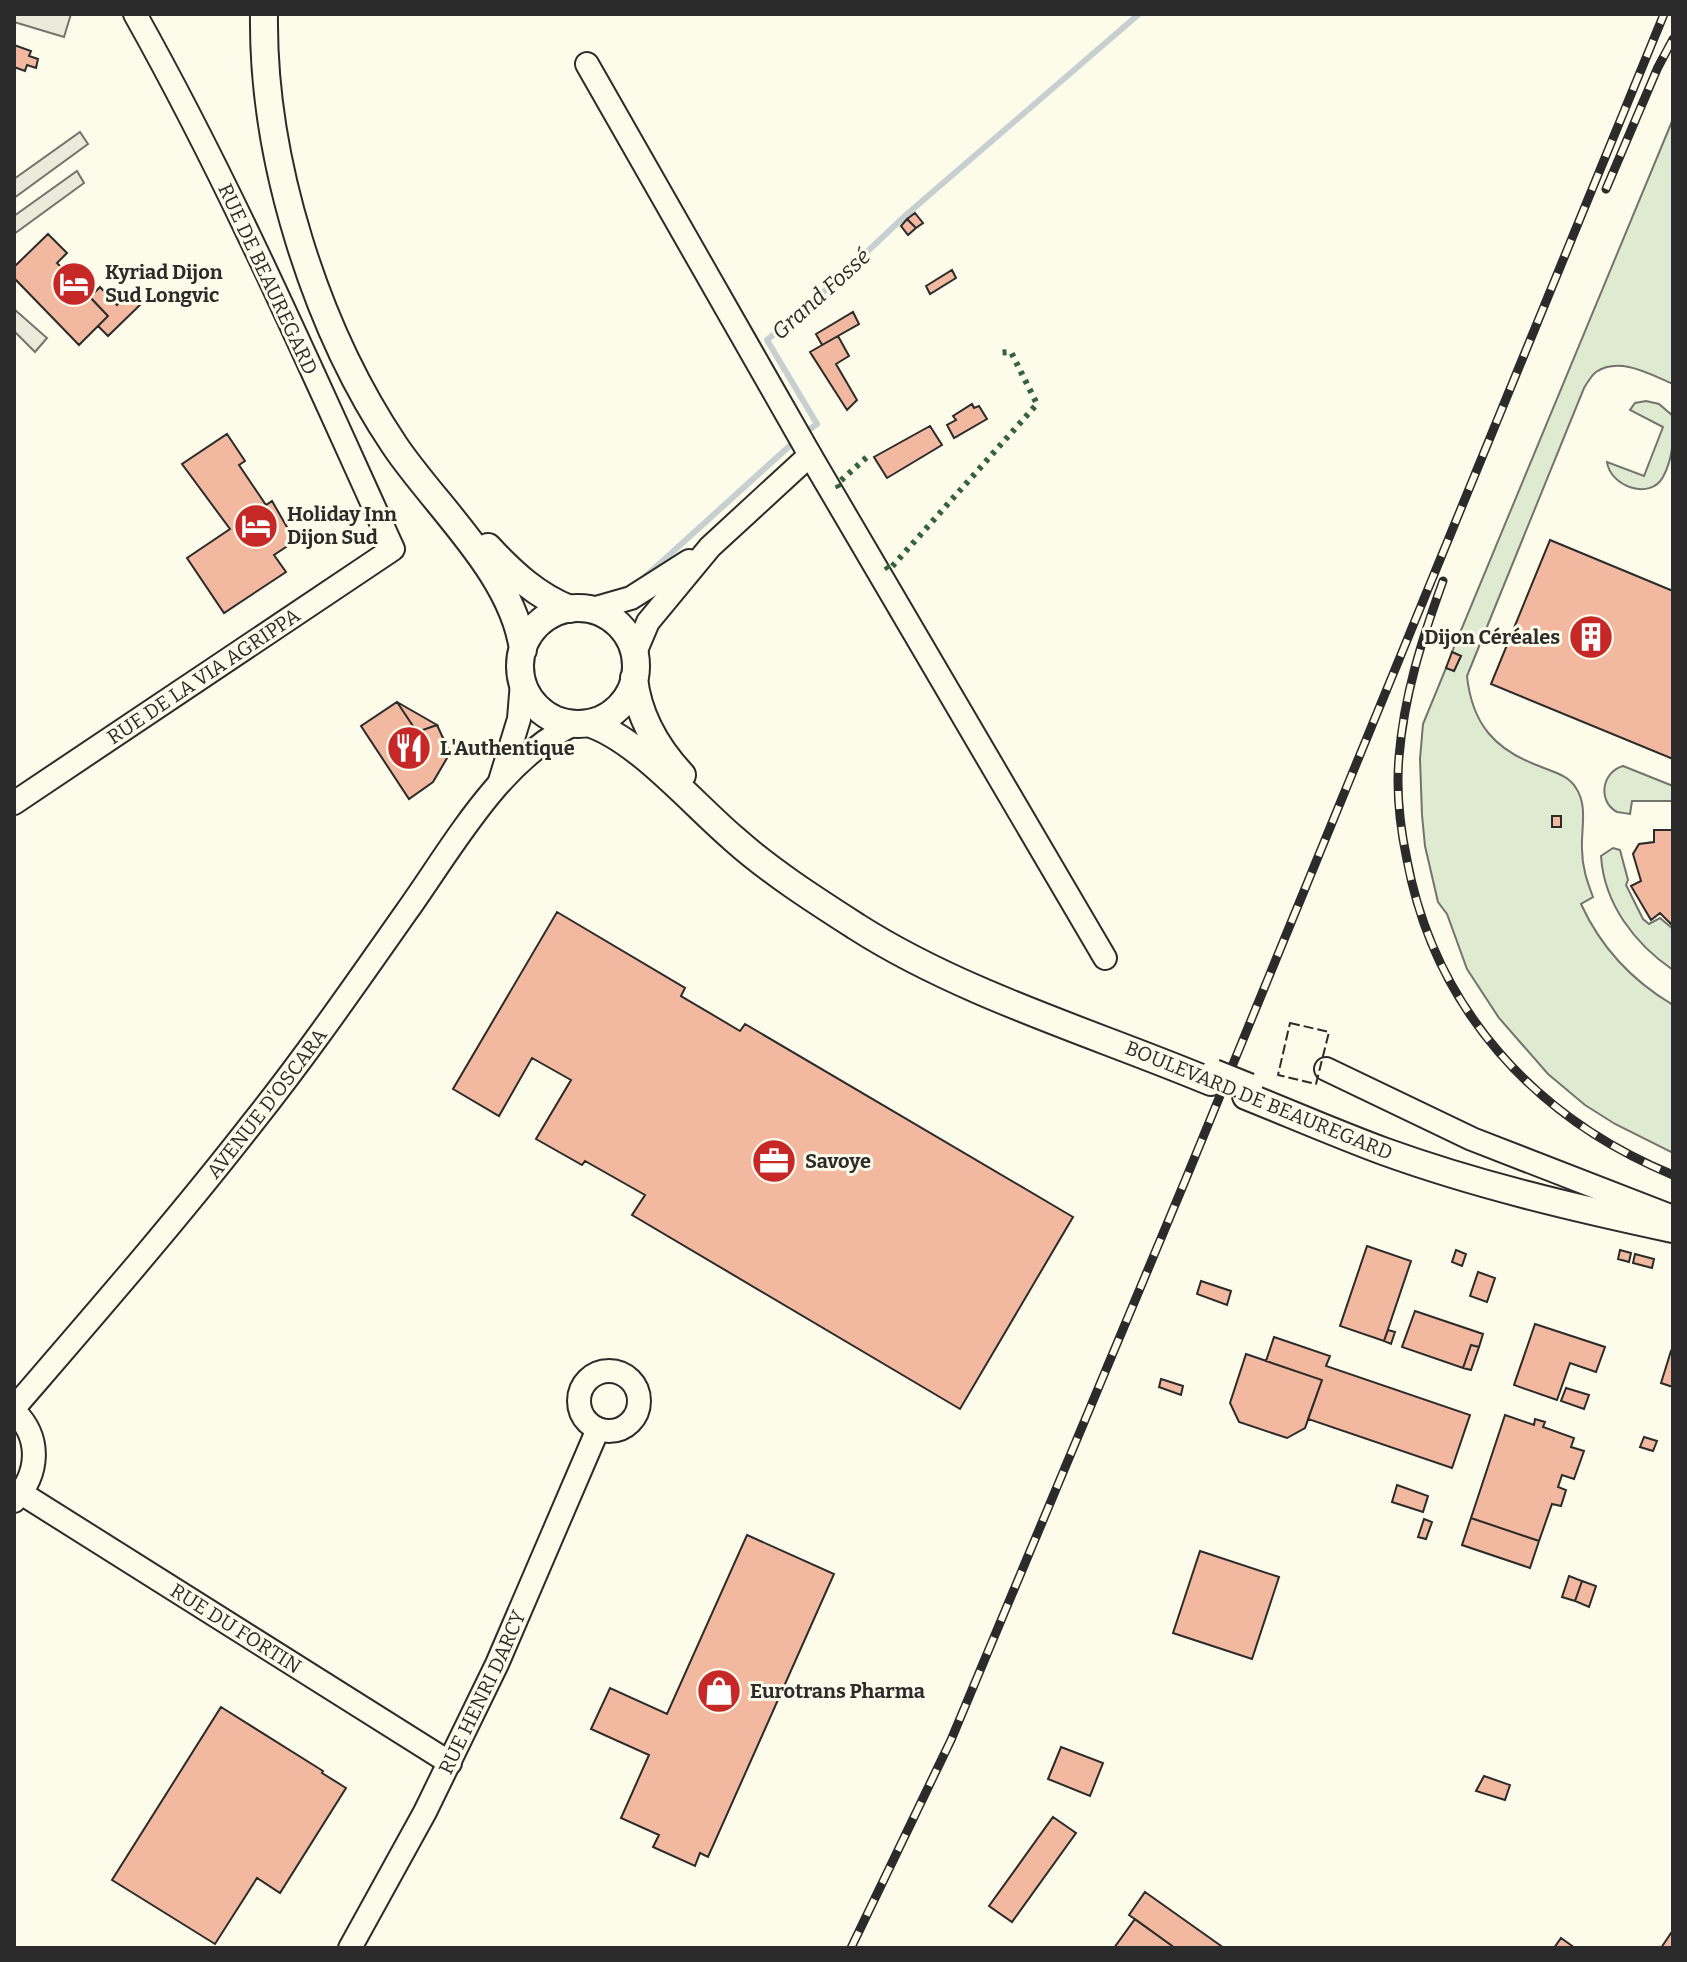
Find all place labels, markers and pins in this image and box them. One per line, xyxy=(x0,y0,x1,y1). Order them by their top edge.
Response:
hotel icon: Kyriad Dijon Sud Longvic xyxy=(50,260,98,308)
place label: Kyriad Dijon Sud Longvic xyxy=(105,260,223,307)
hotel icon: Holiday Inn Dijon Sud xyxy=(232,502,280,550)
place label: Holiday Inn Dijon Sud xyxy=(287,502,397,549)
building icon: Dijon Céréales xyxy=(1567,613,1615,661)
place label: Dijon Céréales xyxy=(1424,625,1560,649)
restaurant icon: L'Authentique xyxy=(385,724,433,772)
place label: L'Authentique xyxy=(440,736,575,760)
office icon: Savoye xyxy=(750,1137,798,1185)
place label: Savoye xyxy=(805,1149,871,1173)
shop icon: Eurotrans Pharma xyxy=(695,1667,743,1715)
place label: Eurotrans Pharma xyxy=(750,1679,925,1703)

